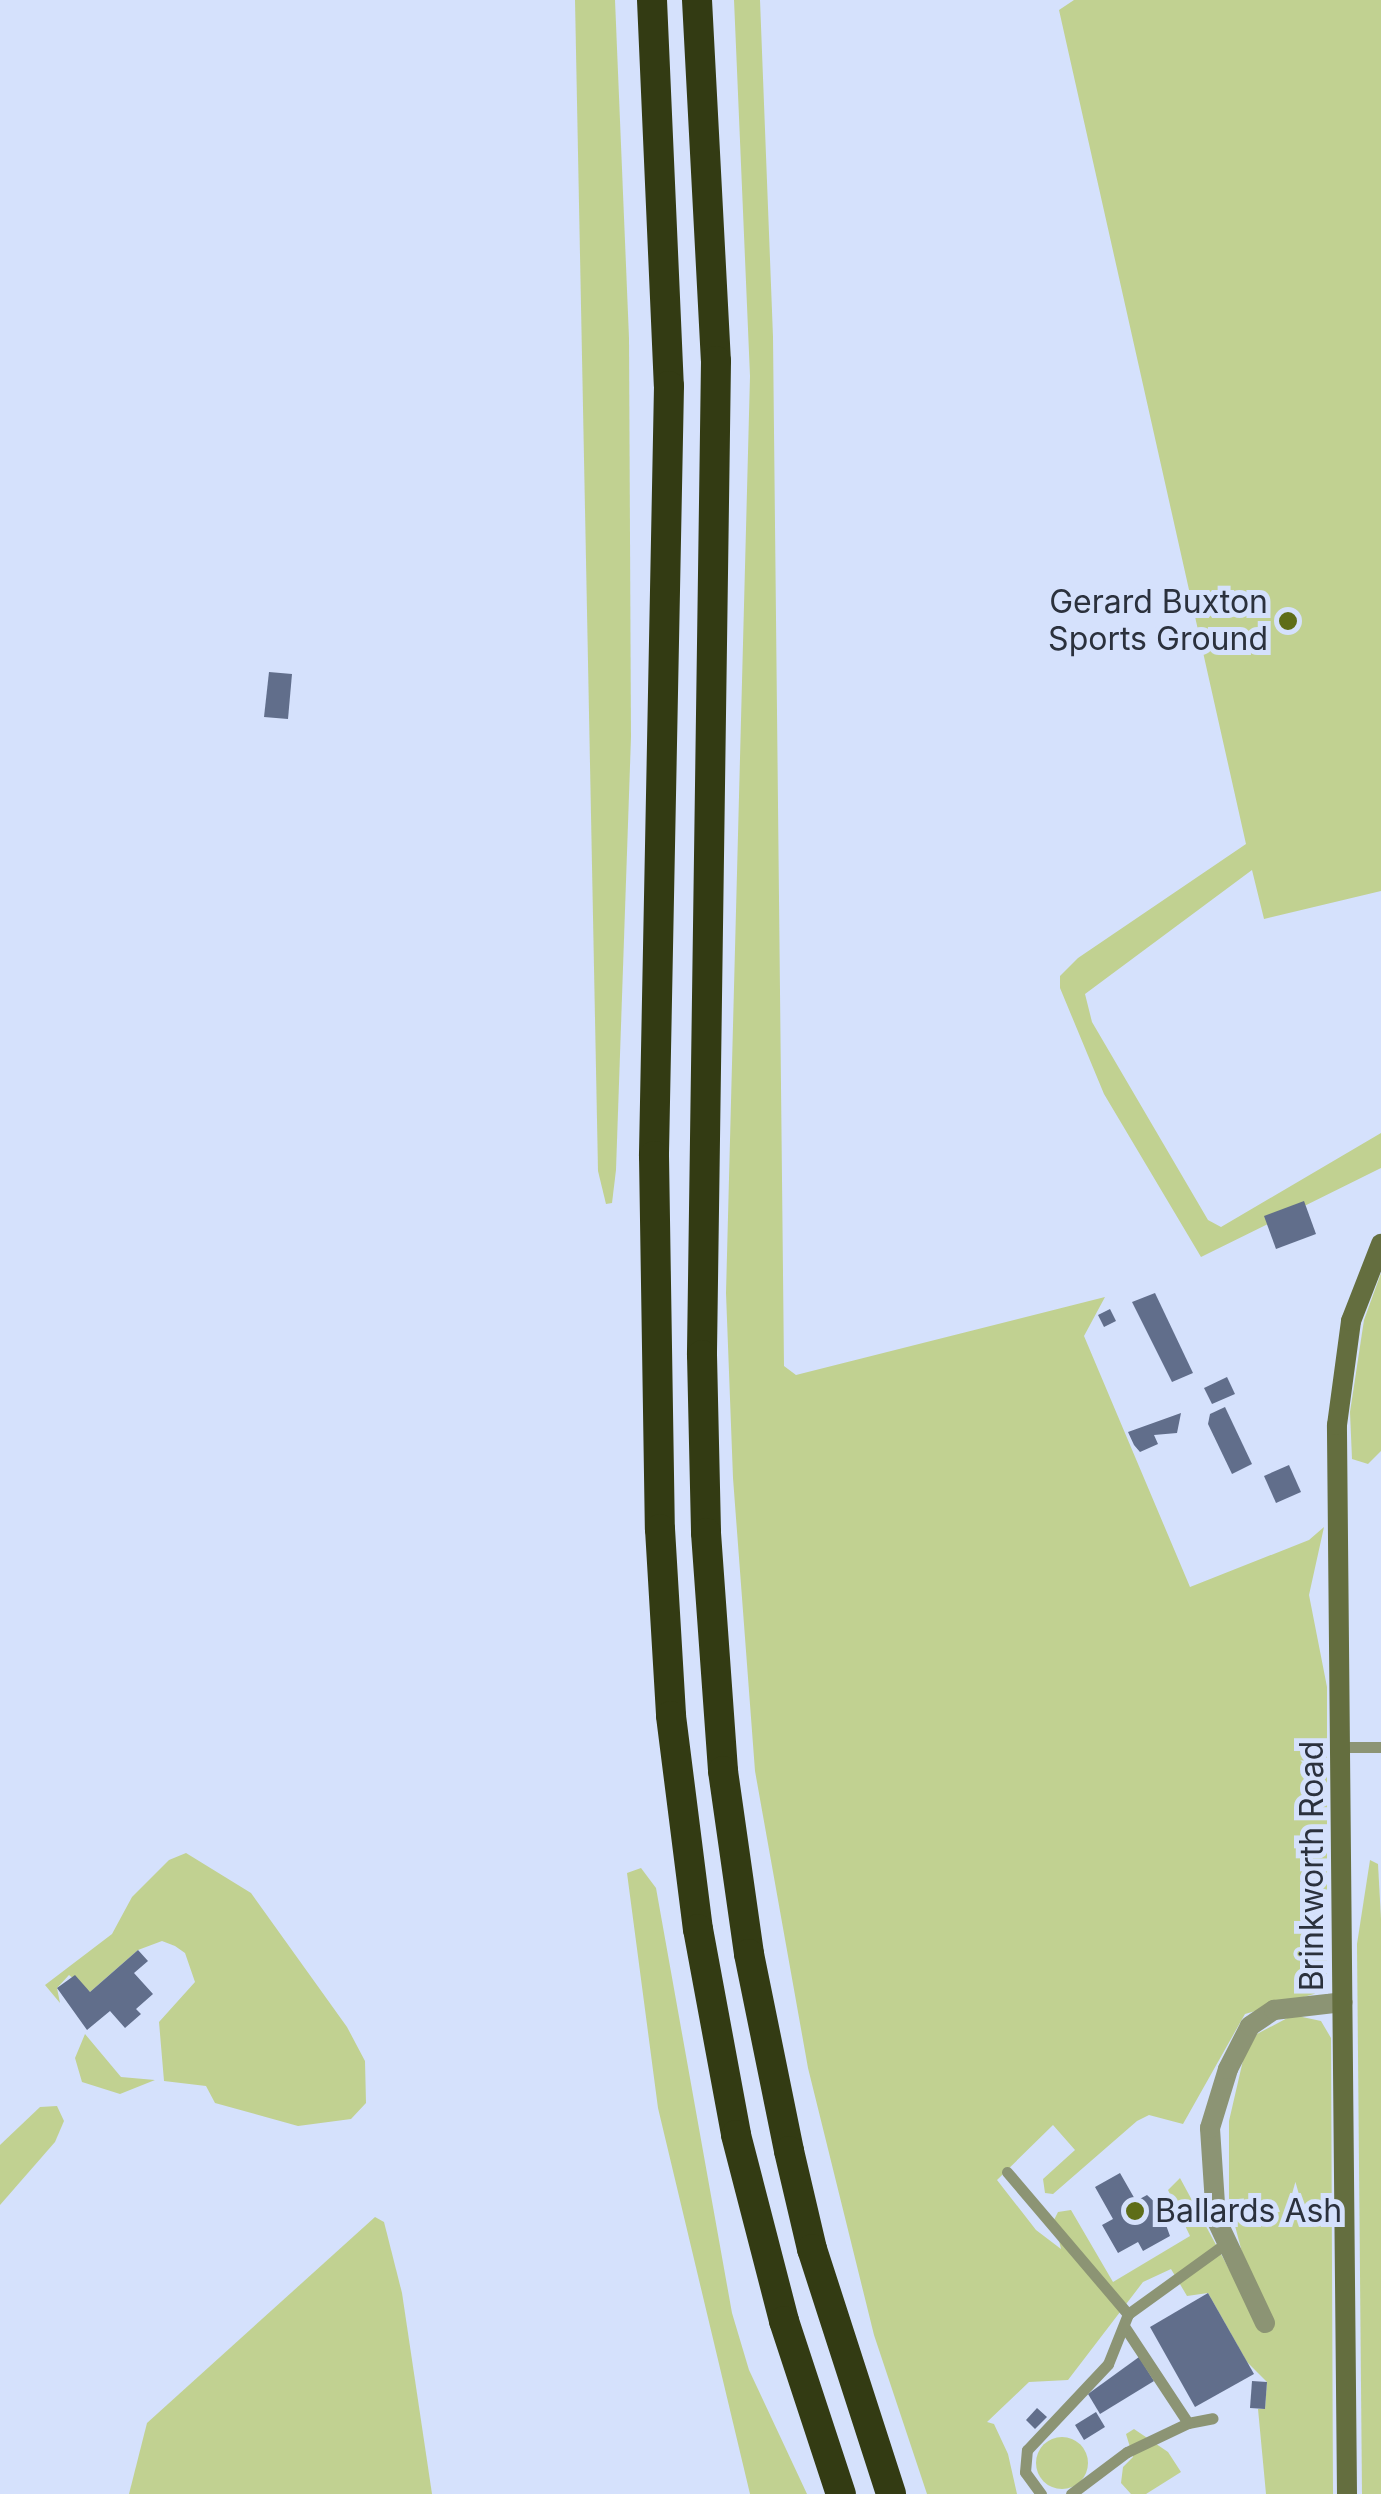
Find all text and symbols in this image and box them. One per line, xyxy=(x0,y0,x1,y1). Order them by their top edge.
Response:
place label: Gerard Buxton Sports Ground xyxy=(1048,584,1268,659)
marker: Gerard Buxton Sports Ground xyxy=(1277,610,1299,632)
street label: Brinkworth Road xyxy=(1293,1741,1331,1991)
place label: Ballards Ash xyxy=(1155,2192,1342,2230)
marker: Ballards Ash xyxy=(1124,2200,1146,2222)

